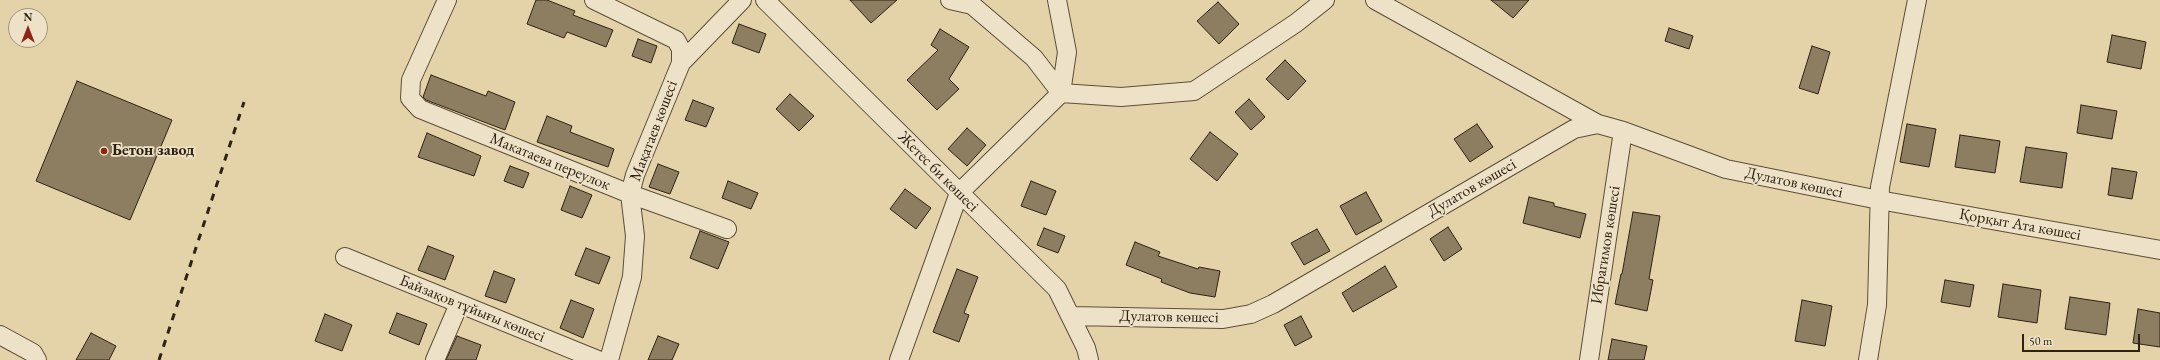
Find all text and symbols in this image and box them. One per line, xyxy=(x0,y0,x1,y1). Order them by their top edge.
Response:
north arrow xyxy=(8,8,48,48)
text: N xyxy=(24,10,32,24)
street label: Мақатаев көшесі xyxy=(626,78,682,184)
street label: Жетес би көшесі xyxy=(894,128,982,216)
street label: Макатаева переулок xyxy=(487,129,613,195)
place label: Бетон завод xyxy=(112,141,195,161)
marker: Бетон завод xyxy=(99,146,109,156)
street label: Дулатов көшесі xyxy=(1424,155,1520,221)
street label: Дулатов көшесі xyxy=(1743,163,1845,203)
street label: Ибрагимов көшесі xyxy=(1587,185,1625,305)
street label: Қорқыт Ата көшесі xyxy=(1958,205,2082,245)
street label: Байзақов тұйығы көшесі xyxy=(396,271,548,347)
street label: Дулатов көшесі xyxy=(1119,307,1219,327)
scale bar xyxy=(2024,326,2142,352)
text: 50 m xyxy=(2029,333,2052,349)

